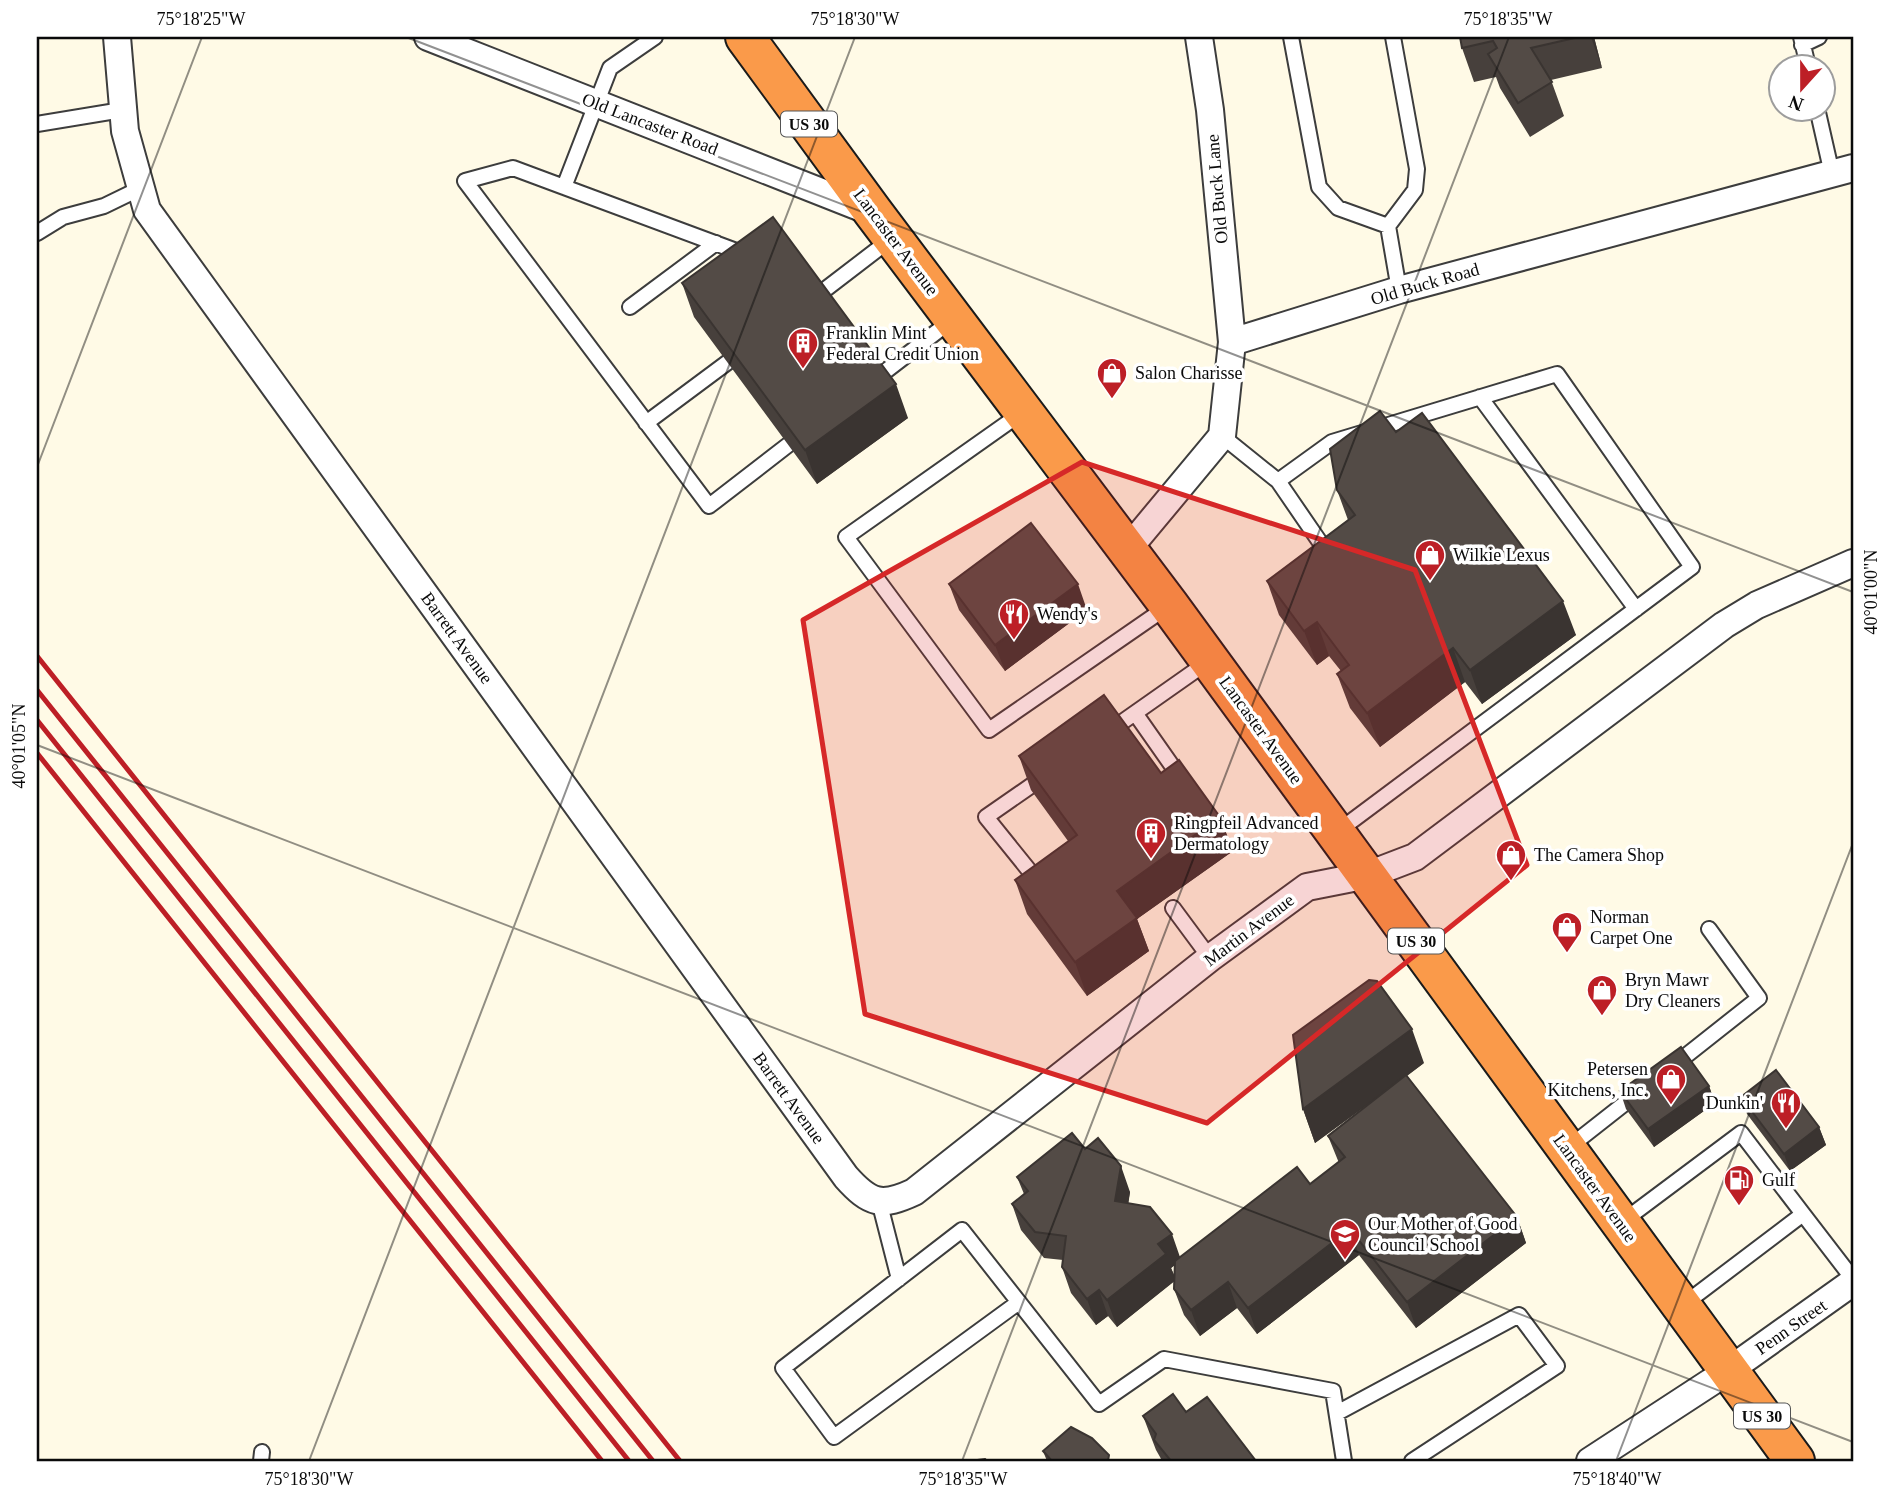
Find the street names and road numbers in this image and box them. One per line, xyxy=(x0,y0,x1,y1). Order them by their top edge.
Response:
street label: Old Lancaster Road xyxy=(579,89,721,159)
road number: US 30 xyxy=(781,112,837,136)
street label: Old Buck Lane xyxy=(1202,133,1232,245)
street label: Lancaster Avenue xyxy=(849,185,943,299)
street label: Old Buck Road xyxy=(1368,259,1482,309)
street label: Barrett Avenue xyxy=(417,588,497,688)
street label: Lancaster Avenue xyxy=(1215,672,1307,788)
street label: Martin Avenue xyxy=(1200,890,1298,970)
road number: US 30 xyxy=(1388,928,1444,953)
street label: Barrett Avenue xyxy=(749,1048,829,1148)
street label: Lancaster Avenue xyxy=(1549,1130,1641,1246)
street label: Penn Street xyxy=(1751,1295,1831,1359)
road number: US 30 xyxy=(1734,1404,1790,1428)

